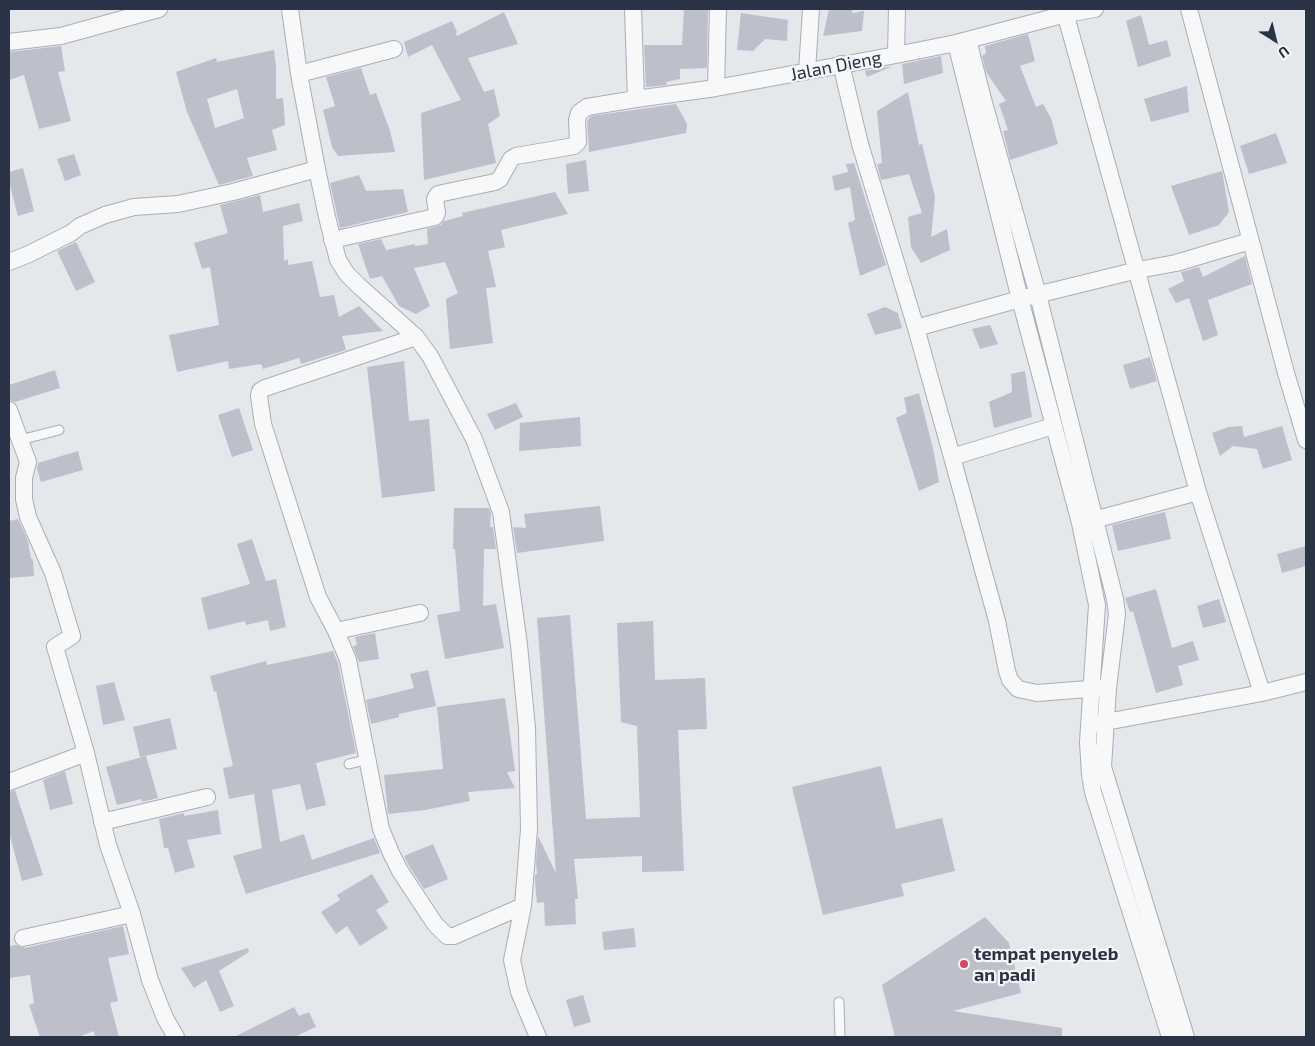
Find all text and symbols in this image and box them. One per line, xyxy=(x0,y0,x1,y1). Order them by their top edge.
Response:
north arrow xyxy=(1250,15,1300,65)
text: U xyxy=(1275,43,1293,62)
street label: Jalan Dieng xyxy=(789,47,883,85)
place label: tempat penyeleb an padi xyxy=(974,943,1118,986)
marker: tempat penyeleb an padi xyxy=(958,958,970,970)

